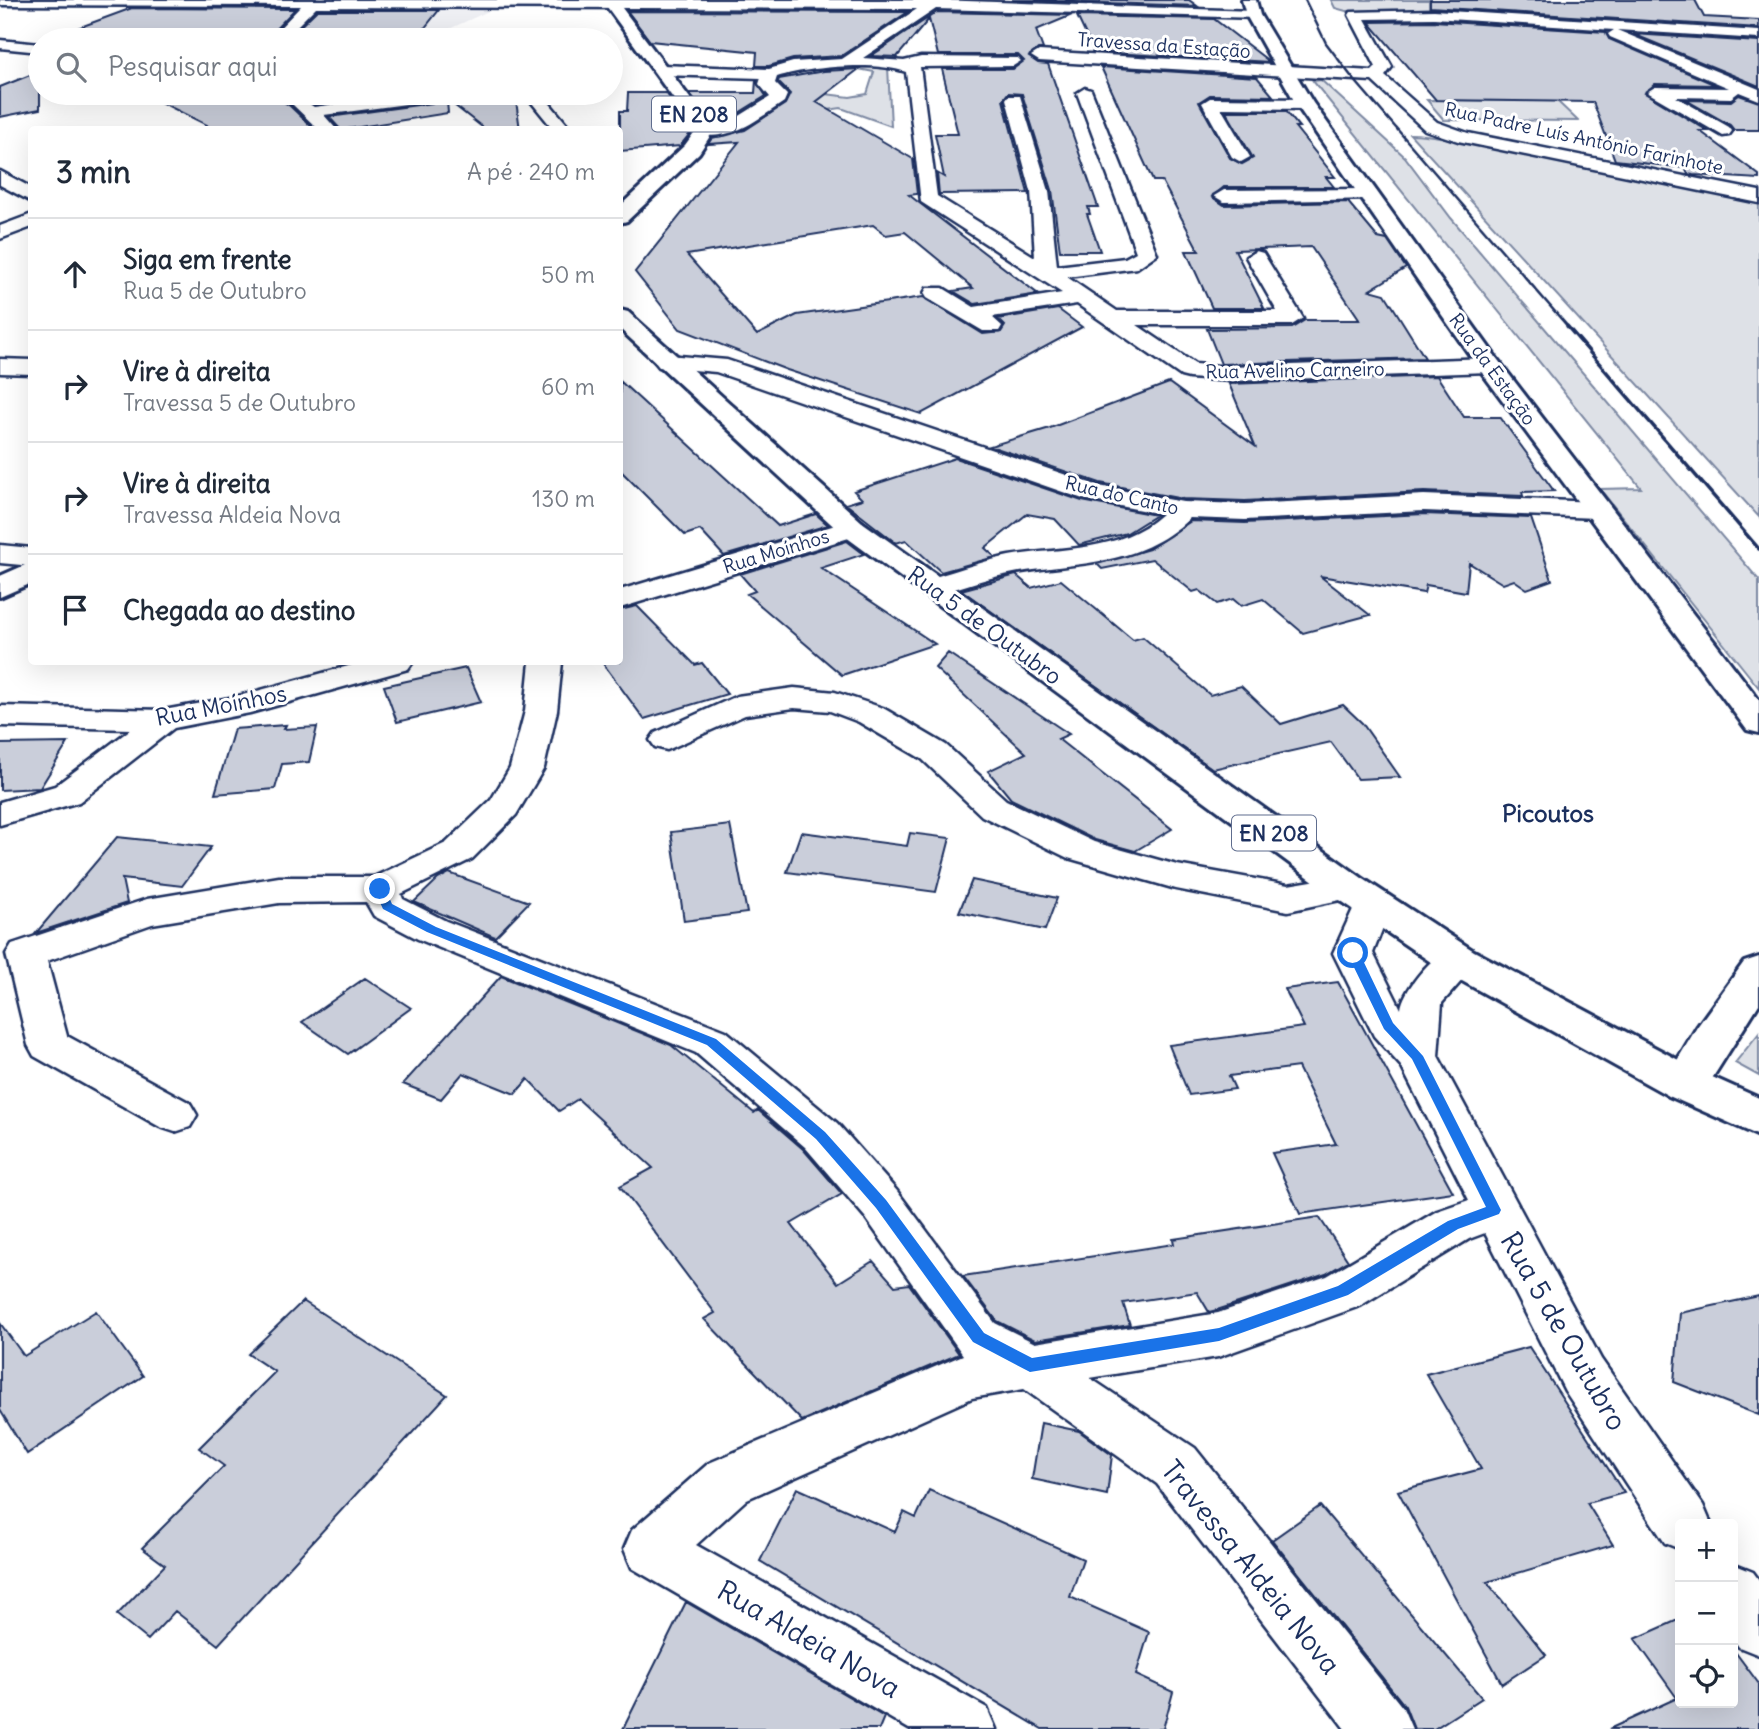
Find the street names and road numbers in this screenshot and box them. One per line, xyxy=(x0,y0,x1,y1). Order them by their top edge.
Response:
street label: Travessa da Estação xyxy=(1077,27,1251,63)
road number: EN 208 xyxy=(652,96,736,132)
street label: Rua Padre Luís António Farinhote xyxy=(1443,97,1725,179)
street label: Rua da Estação xyxy=(1444,308,1542,430)
street label: Rua Avelino Carneiro xyxy=(1205,356,1385,384)
street label: Rua do Canto xyxy=(1063,470,1181,520)
street label: Rua Moínhos xyxy=(720,523,832,579)
street label: Rua 5 de Outubro xyxy=(902,559,1068,691)
street label: Rua Moínhos xyxy=(153,678,289,732)
road number: EN 208 xyxy=(1232,816,1316,850)
street label: Rua 5 de Outubro xyxy=(1493,1225,1635,1437)
street label: Travessa Aldeia Nova xyxy=(1153,1453,1349,1681)
street label: Rua Aldeia Nova xyxy=(711,1572,907,1706)

